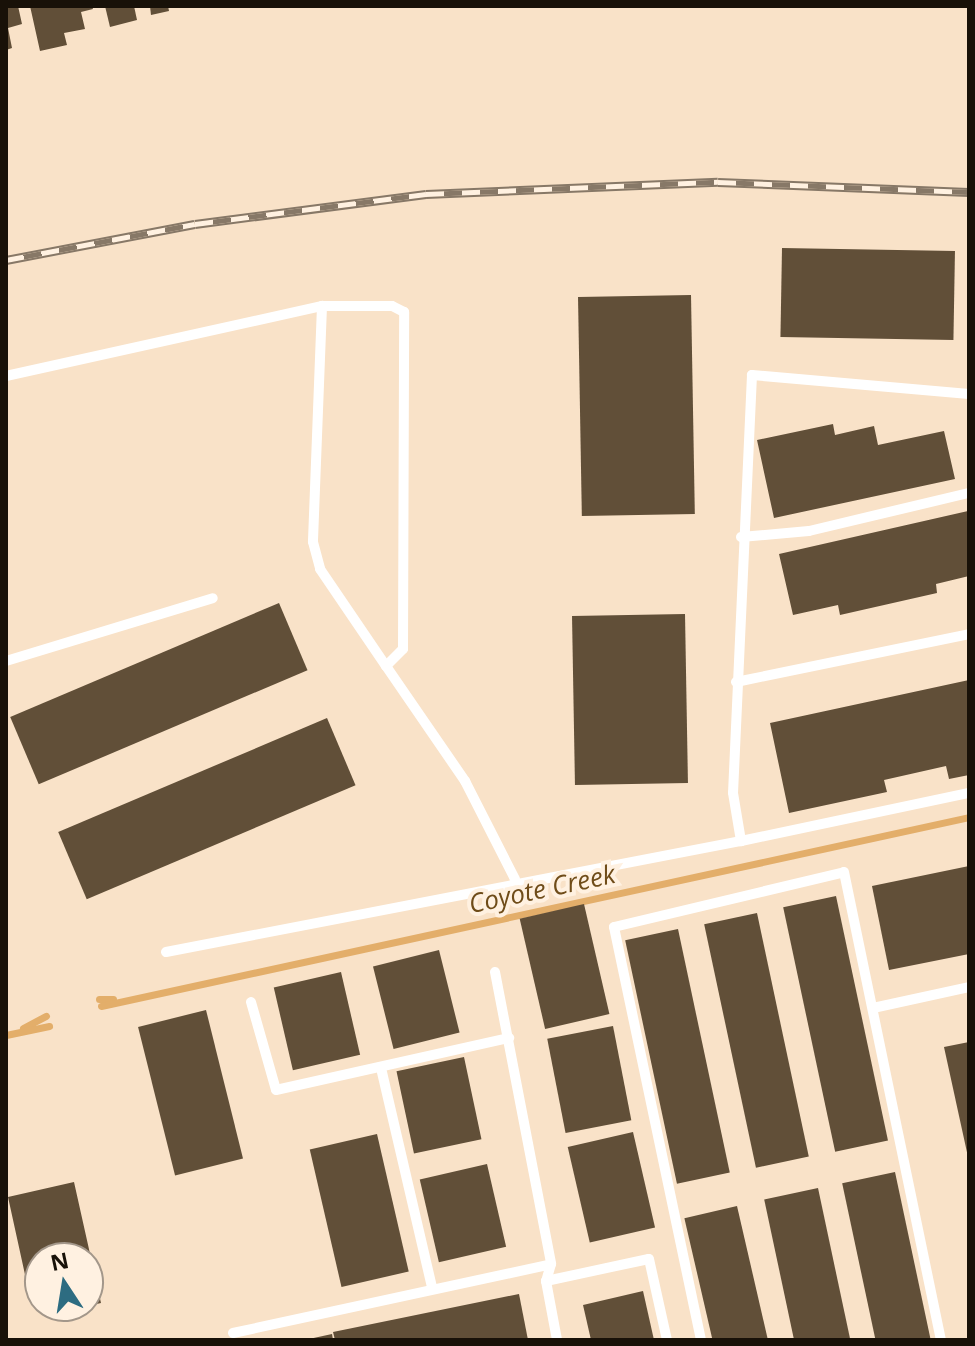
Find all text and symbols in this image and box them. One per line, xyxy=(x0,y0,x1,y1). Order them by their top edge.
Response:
water label: Coyote Creek xyxy=(466,858,618,920)
north arrow xyxy=(24,1242,104,1322)
text: N xyxy=(48,1244,71,1277)

